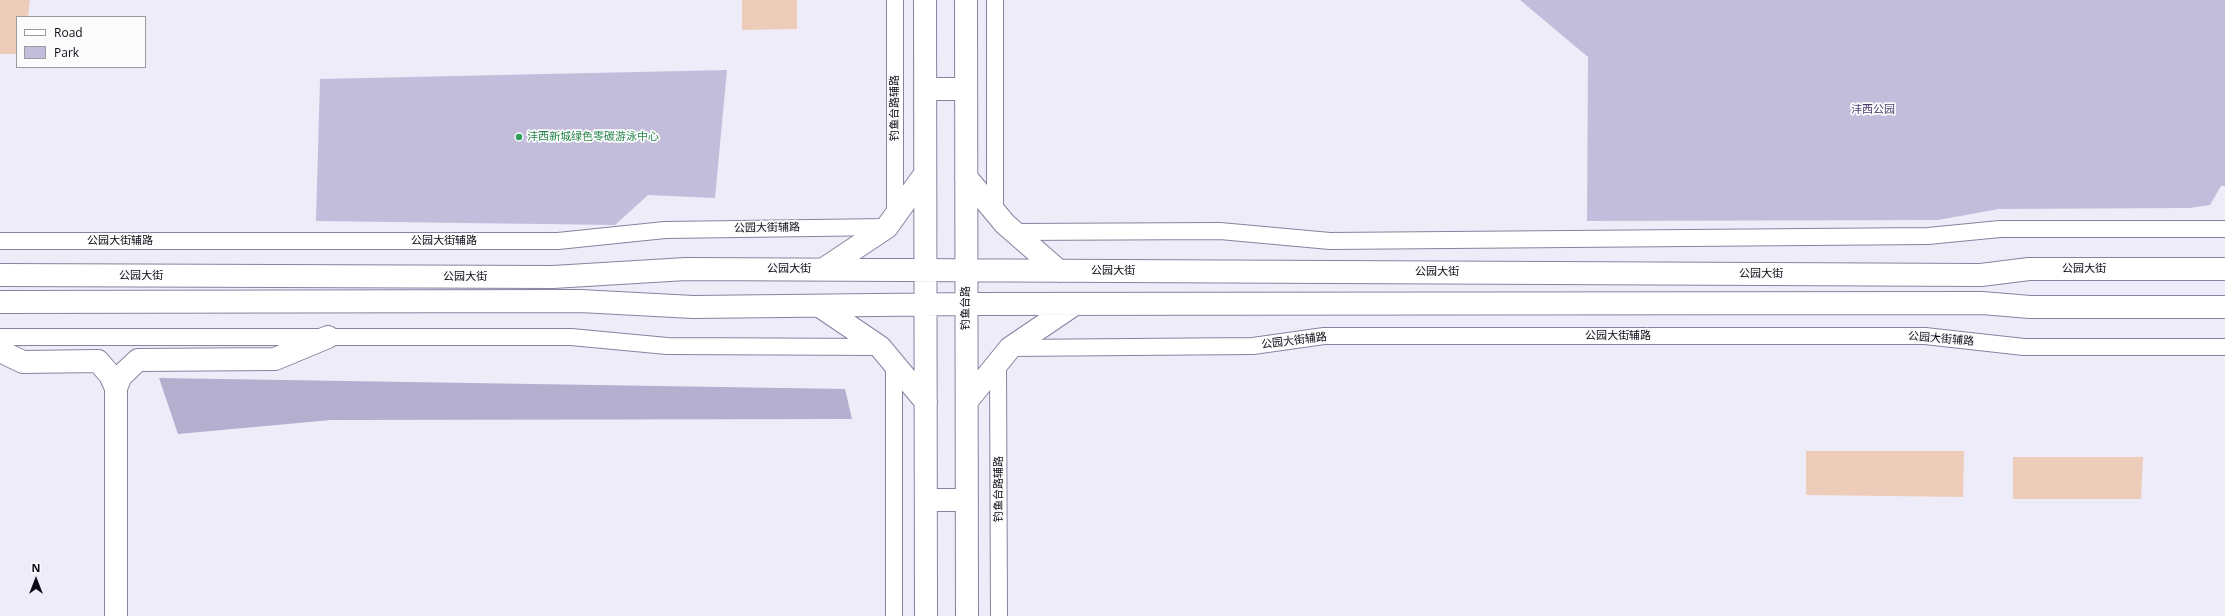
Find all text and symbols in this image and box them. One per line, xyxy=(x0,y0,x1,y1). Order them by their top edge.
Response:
legend xyxy=(16,16,146,68)
text: Road xyxy=(54,24,83,41)
text: Park xyxy=(54,44,79,61)
street label: 钓鱼台路辅路 xyxy=(888,75,902,141)
park label: 沣西公园 xyxy=(1851,103,1895,117)
place label: 沣西新城绿色零碳游泳中心 xyxy=(527,130,659,144)
marker: 沣西新城绿色零碳游泳中心 xyxy=(514,132,524,142)
street label: 公园大街辅路 xyxy=(734,221,800,235)
street label: 公园大街辅路 xyxy=(87,234,153,248)
street label: 公园大街辅路 xyxy=(411,234,477,248)
street label: 公园大街 xyxy=(767,262,811,276)
street label: 公园大街 xyxy=(2062,262,2106,276)
street label: 公园大街 xyxy=(1091,264,1135,278)
street label: 公园大街 xyxy=(1415,265,1459,279)
street label: 公园大街 xyxy=(1739,267,1783,281)
street label: 公园大街 xyxy=(119,269,163,283)
street label: 公园大街 xyxy=(443,270,487,284)
street label: 钓鱼台路 xyxy=(959,286,973,330)
street label: 公园大街辅路 xyxy=(1585,329,1651,343)
street label: 公园大街辅路 xyxy=(1260,330,1328,352)
street label: 公园大街辅路 xyxy=(1908,330,1974,348)
street label: 钓鱼台路辅路 xyxy=(992,456,1006,522)
north arrow xyxy=(16,560,56,600)
text: N xyxy=(32,560,40,575)

